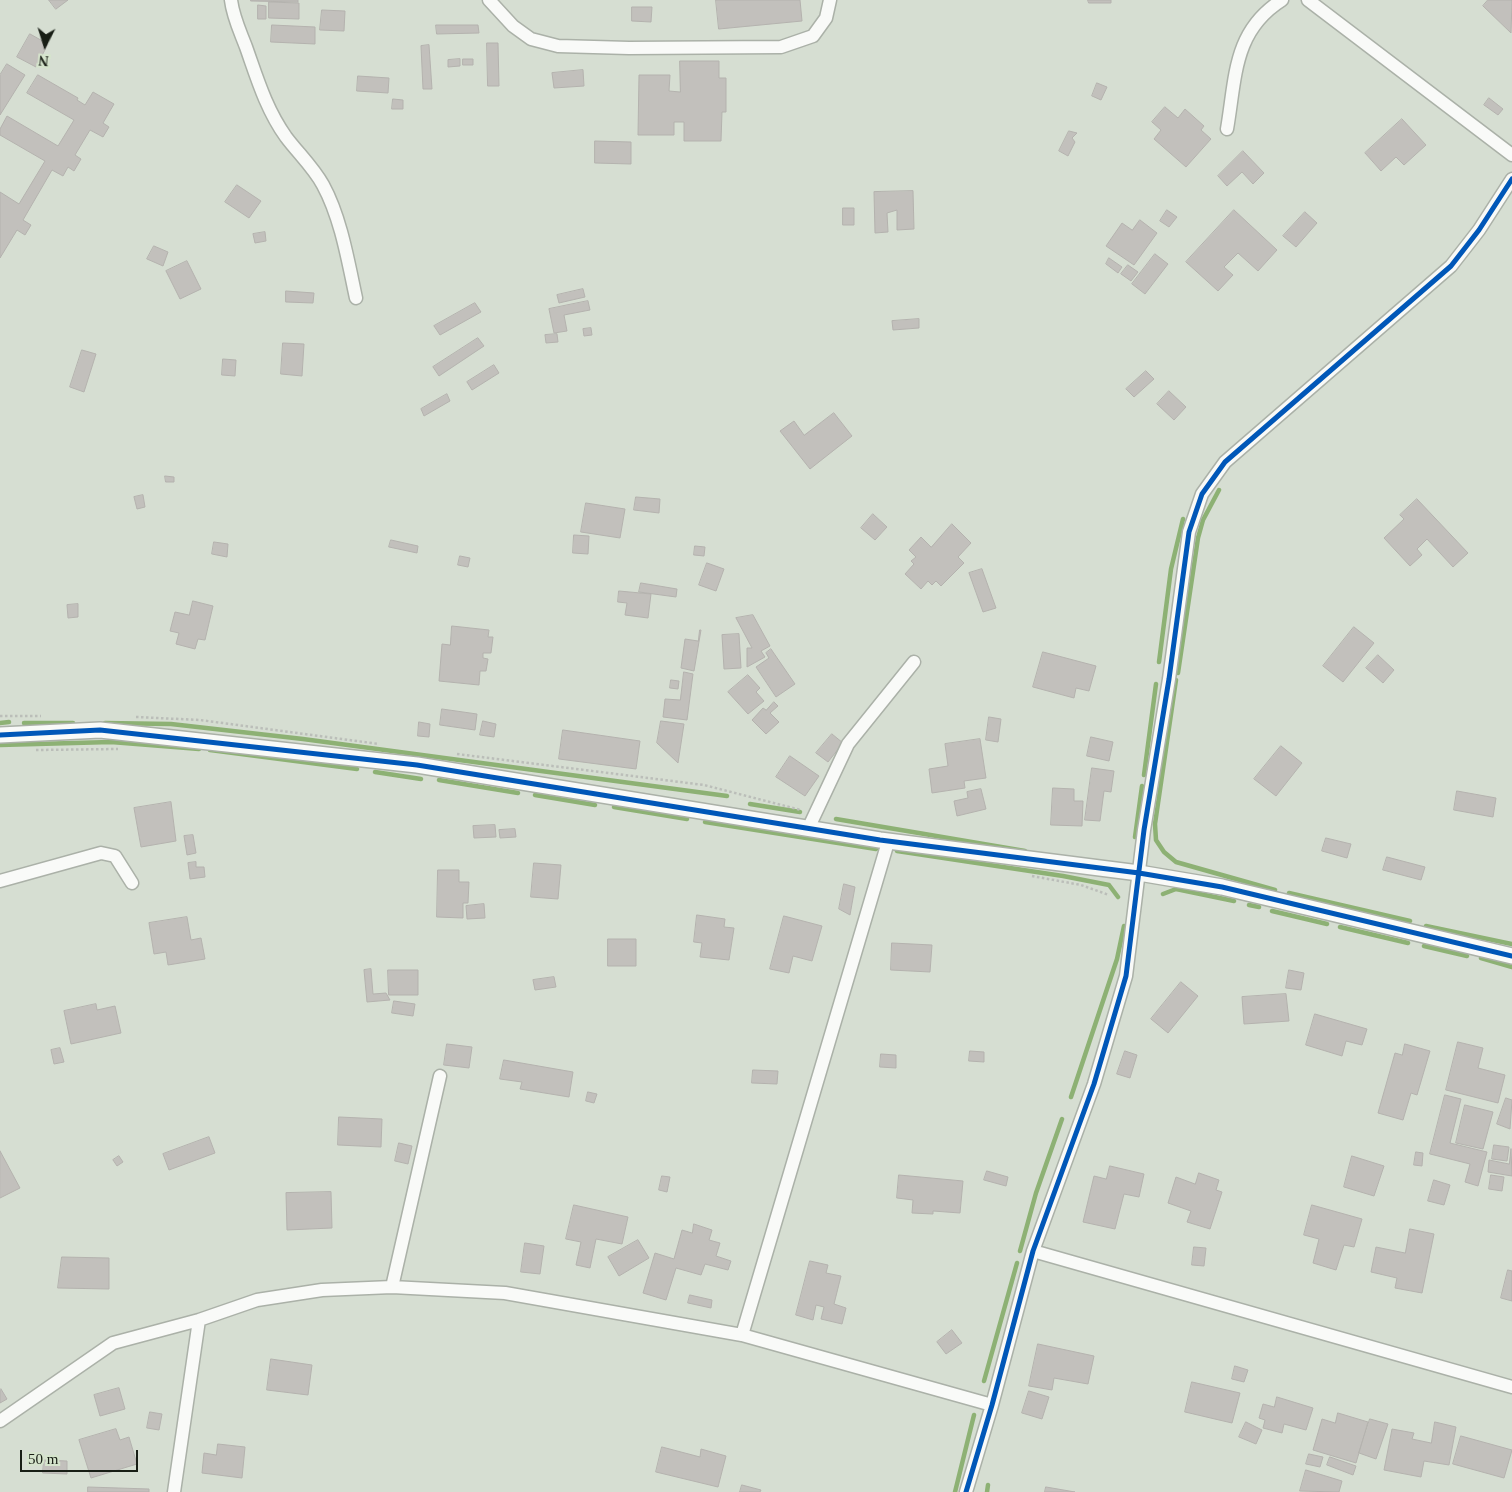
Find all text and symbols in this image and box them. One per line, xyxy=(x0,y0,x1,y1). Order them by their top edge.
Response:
north arrow xyxy=(20,20,70,70)
text: N xyxy=(38,53,49,68)
scale bar xyxy=(22,1440,140,1472)
text: 50 m xyxy=(28,1451,58,1467)

